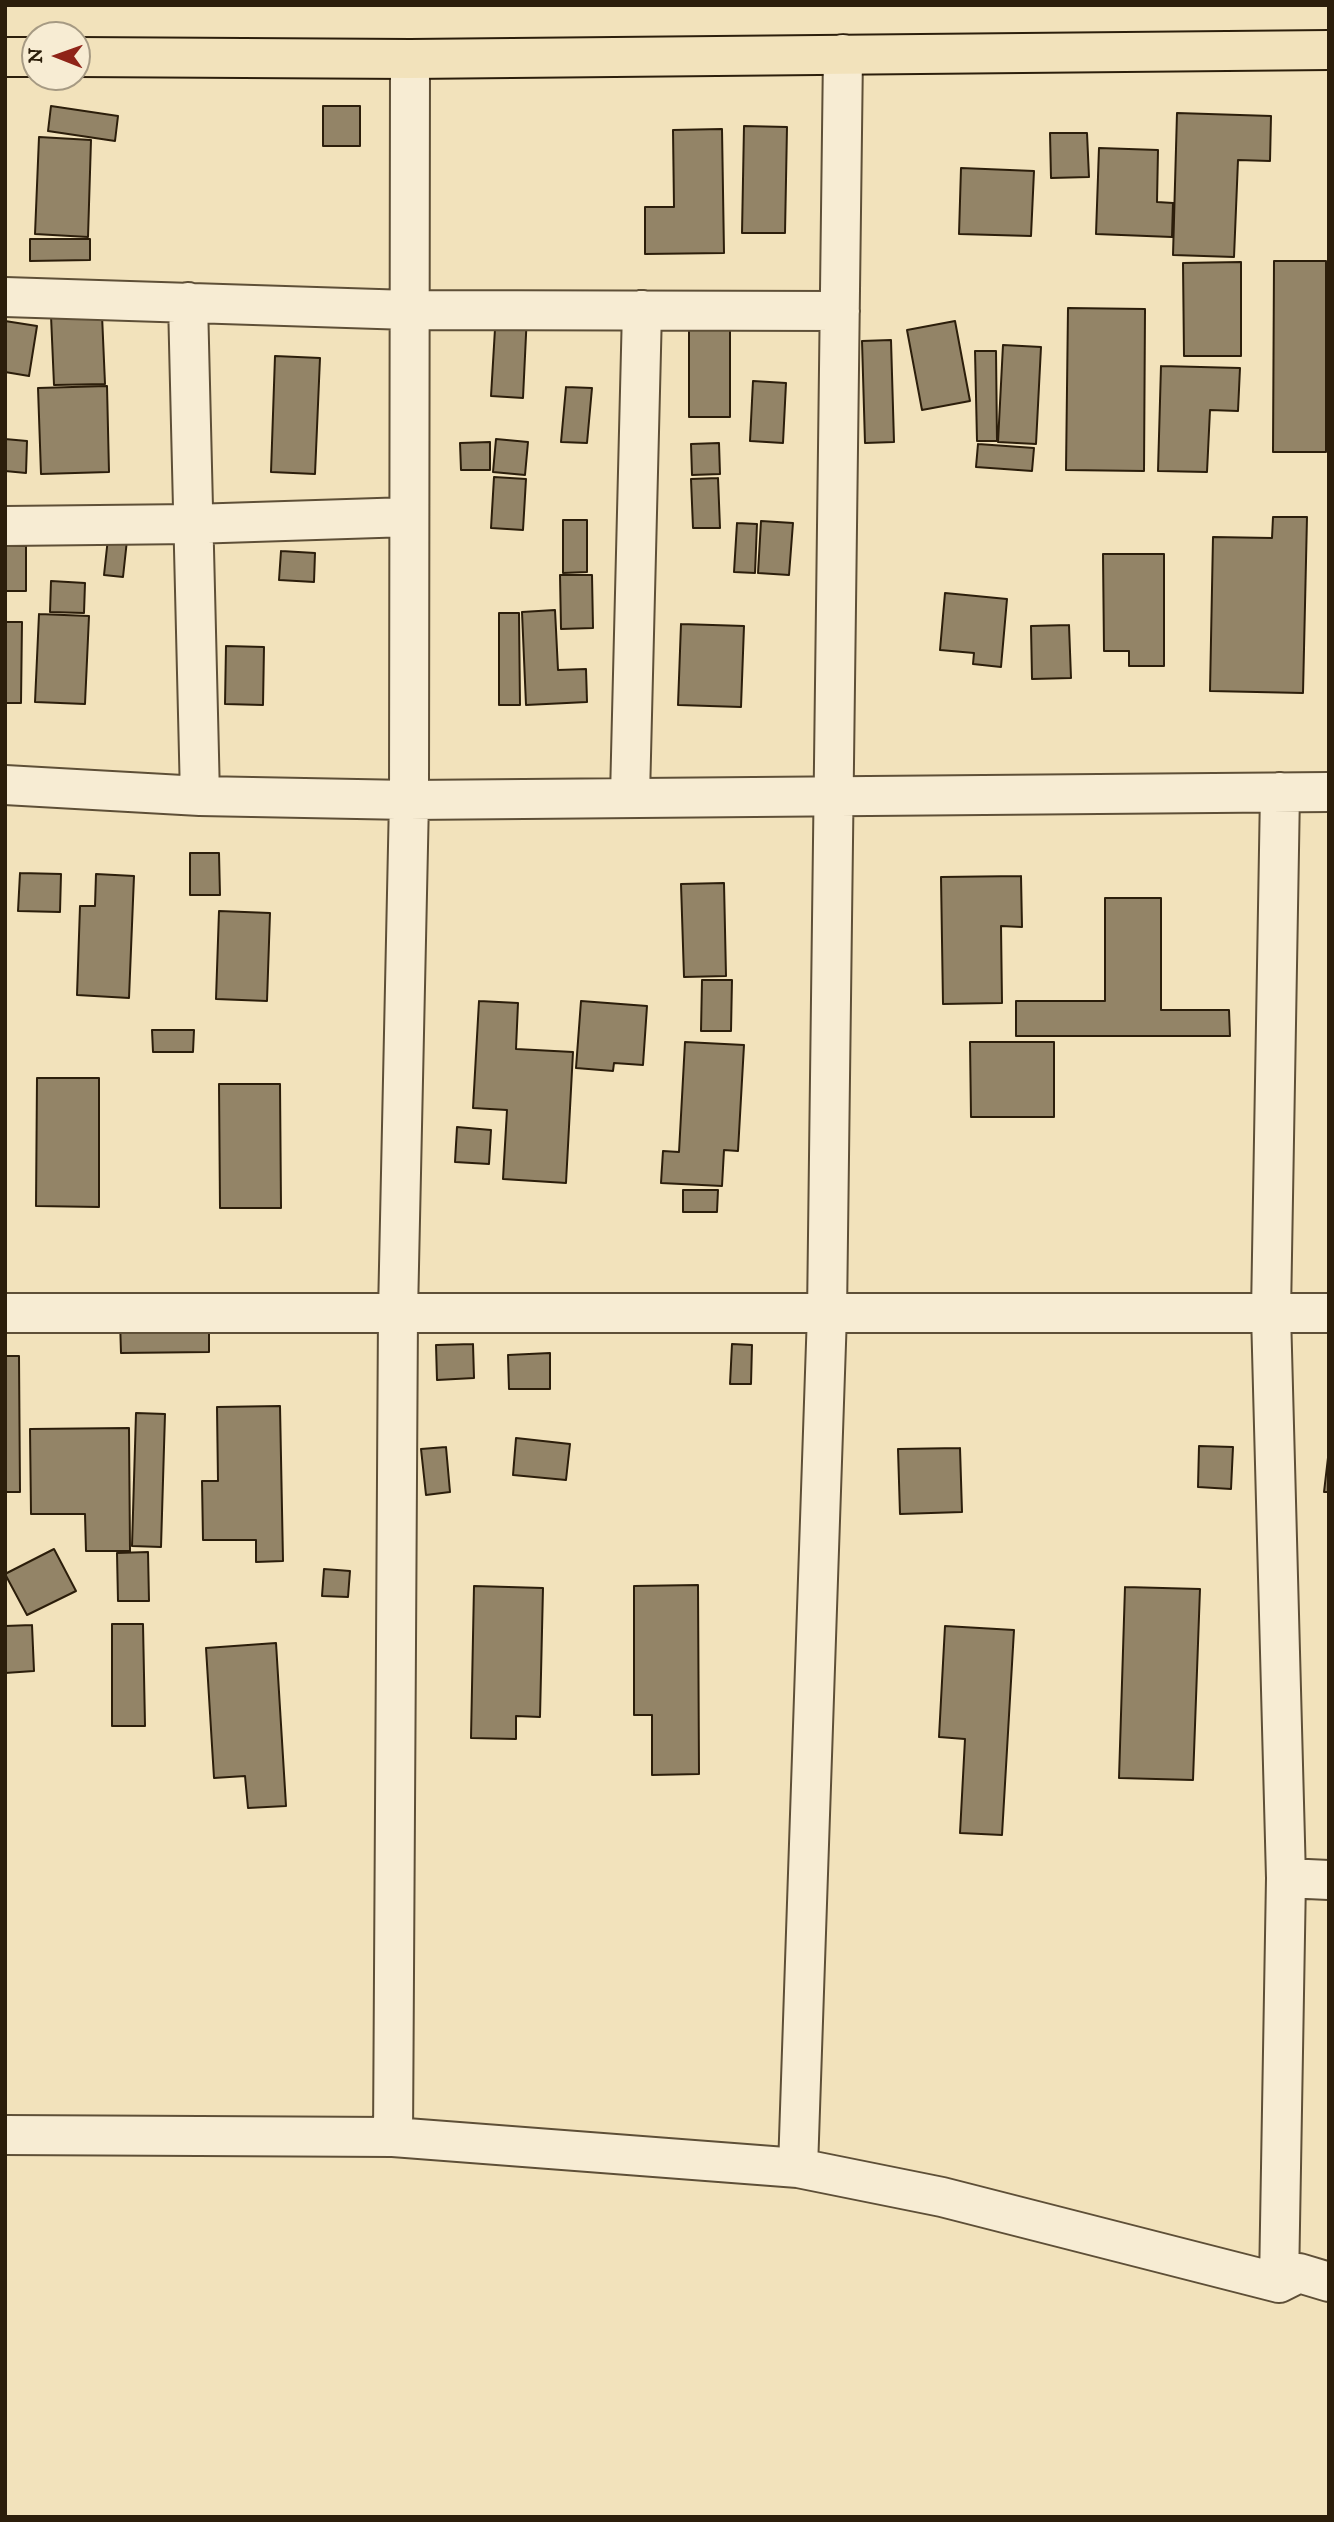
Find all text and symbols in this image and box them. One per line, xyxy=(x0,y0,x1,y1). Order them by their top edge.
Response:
north arrow xyxy=(21,21,91,91)
text: N xyxy=(25,48,48,64)

